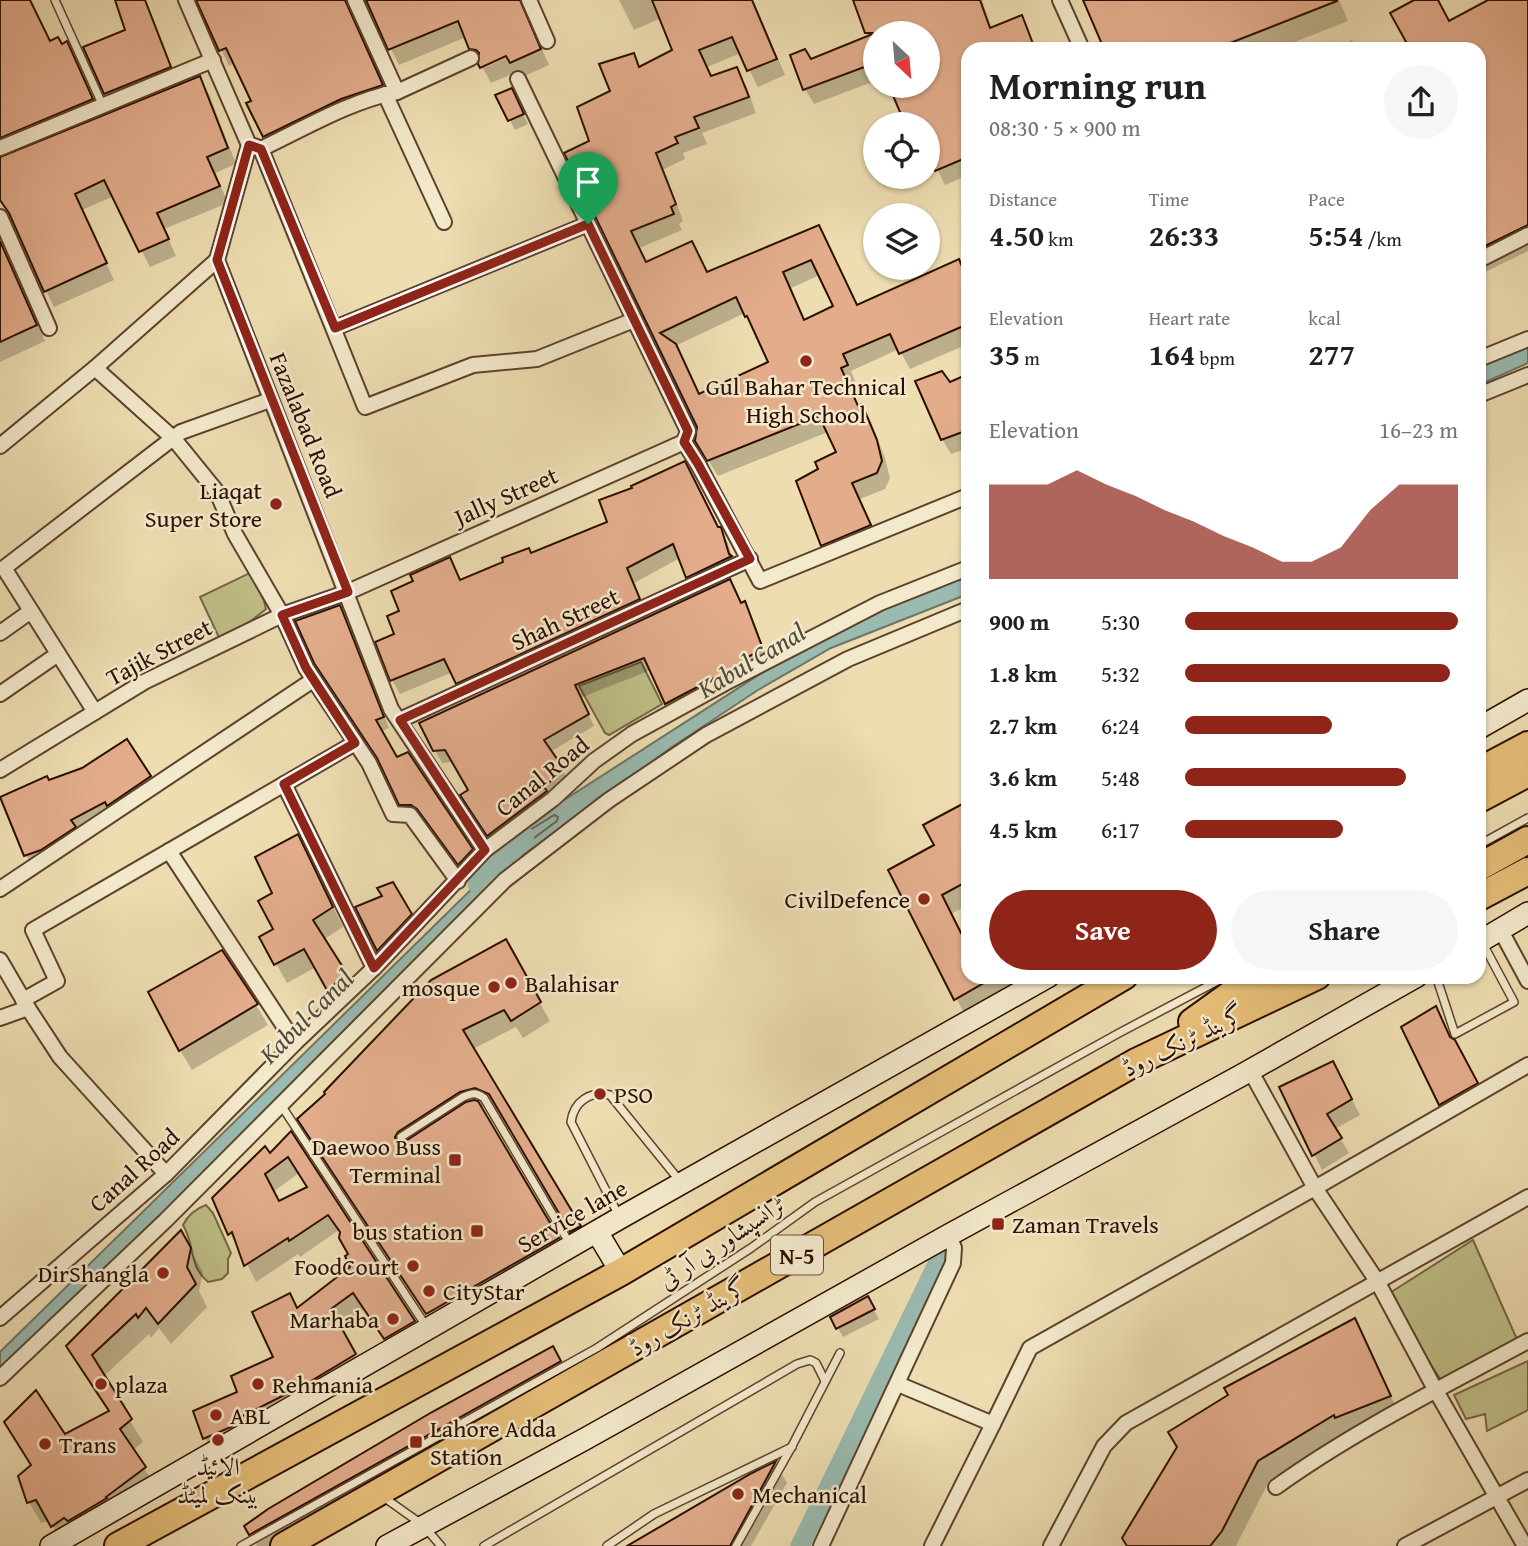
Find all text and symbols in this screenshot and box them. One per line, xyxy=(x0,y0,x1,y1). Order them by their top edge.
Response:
north arrow xyxy=(863,21,940,98)
map controls xyxy=(863,21,940,280)
text: Morning run xyxy=(989,57,1206,113)
button: share xyxy=(1384,65,1458,139)
text: 08:30 · 5 × 900 m xyxy=(989,111,1141,144)
button: locate xyxy=(863,112,940,189)
pin xyxy=(558,152,618,224)
icon: arrive xyxy=(569,163,607,201)
text: Distance xyxy=(989,185,1057,213)
text: Time xyxy=(1149,185,1189,213)
text: Pace xyxy=(1308,185,1345,213)
button: layers xyxy=(863,203,940,280)
text: 4.50 xyxy=(989,213,1044,257)
text: 26:33 xyxy=(1149,213,1219,257)
text: 5:54 xyxy=(1308,213,1363,257)
text: km xyxy=(1044,225,1073,253)
text: /km xyxy=(1363,225,1402,253)
text: Elevation xyxy=(989,304,1063,332)
text: Heart rate xyxy=(1149,304,1230,332)
text: kcal xyxy=(1308,304,1341,332)
text: 35 xyxy=(989,332,1020,376)
text: 164 xyxy=(1149,332,1195,376)
text: 277 xyxy=(1308,332,1355,376)
text: m xyxy=(1020,344,1040,372)
text: bpm xyxy=(1195,344,1235,372)
street label: Fazalabad Road xyxy=(261,347,351,503)
marker: Gul Bahar Technical High School xyxy=(798,353,814,369)
place label: Gul Bahar Technical High School xyxy=(706,369,907,432)
text: Elevation xyxy=(989,413,1079,446)
text: 16–23 m xyxy=(1379,413,1458,446)
street label: Jally Street xyxy=(446,457,564,536)
place label: Liaqat Super Store xyxy=(145,473,263,536)
marker: Liaqat Super Store xyxy=(268,496,284,512)
street label: Shah Street xyxy=(505,578,625,659)
text: 900 m xyxy=(989,605,1050,638)
text: 5:30 xyxy=(1101,605,1140,638)
street label: Tajik Street xyxy=(100,609,219,695)
water label: Kabul Canal xyxy=(689,612,812,708)
text: 1.8 km xyxy=(989,657,1057,690)
text: 5:32 xyxy=(1101,657,1140,690)
text: 2.7 km xyxy=(989,709,1057,742)
text: 6:24 xyxy=(1101,709,1140,742)
street label: Canal Road xyxy=(488,727,596,825)
text: 3.6 km xyxy=(989,761,1057,794)
text: 5:48 xyxy=(1101,761,1140,794)
text: 4.5 km xyxy=(989,813,1057,846)
text: 6:17 xyxy=(1101,813,1140,846)
place label: CivilDefence xyxy=(785,882,910,917)
button: Save xyxy=(989,890,1217,970)
button: Share xyxy=(1231,890,1458,970)
marker: CivilDefence xyxy=(916,891,932,907)
water label: Kabul Canal xyxy=(249,960,362,1073)
place label: Balahisar xyxy=(525,966,619,1001)
place label: mosque xyxy=(402,970,480,1005)
marker: Balahisar xyxy=(503,975,519,991)
marker: mosque xyxy=(486,979,502,995)
street label: گرینڈ ٹرنک روڈ xyxy=(1116,996,1250,1086)
place label: PSO xyxy=(614,1077,653,1112)
marker: PSO xyxy=(592,1086,608,1102)
street label: Canal Road xyxy=(81,1120,187,1220)
place label: Daewoo Buss Terminal xyxy=(312,1129,441,1192)
marker: Daewoo Buss Terminal xyxy=(447,1152,463,1168)
street label: Service lane xyxy=(511,1170,633,1262)
street label: ٹرانسپشاور بی آر ٹی xyxy=(651,1186,793,1298)
place label: Zaman Travels xyxy=(1012,1207,1159,1242)
place label: bus station xyxy=(353,1214,464,1249)
marker: Zaman Travels xyxy=(990,1216,1006,1232)
marker: bus station xyxy=(469,1223,485,1239)
road number: N-5 xyxy=(771,1236,823,1274)
place label: FoodCourt xyxy=(294,1249,400,1284)
place label: DirShangla xyxy=(38,1256,150,1291)
marker: FoodCourt xyxy=(405,1258,421,1274)
marker: DirShangla xyxy=(155,1265,171,1281)
street label: گرینڈ ٹرنک روڈ xyxy=(622,1269,754,1365)
place label: CityStar xyxy=(443,1274,525,1309)
marker: CityStar xyxy=(421,1283,437,1299)
place label: Marhaba xyxy=(290,1302,380,1337)
marker: Marhaba xyxy=(385,1311,401,1327)
place label: plaza xyxy=(115,1367,169,1402)
place label: Rehmania xyxy=(272,1367,374,1402)
marker: plaza xyxy=(93,1376,109,1392)
marker: Rehmania xyxy=(250,1376,266,1392)
place label: ABL xyxy=(230,1398,270,1433)
marker: ABL xyxy=(208,1407,224,1423)
place label: Lahore Adda Station xyxy=(430,1411,557,1474)
place label: Trans xyxy=(59,1427,116,1462)
marker: الائیڈ بینک لمیٹڈ xyxy=(210,1432,226,1448)
marker: Lahore Adda Station xyxy=(408,1434,424,1450)
marker: Trans xyxy=(37,1436,53,1452)
place label: الائیڈ بینک لمیٹڈ xyxy=(177,1449,259,1512)
place label: Mechanical xyxy=(752,1477,867,1512)
marker: Mechanical xyxy=(730,1486,746,1502)

